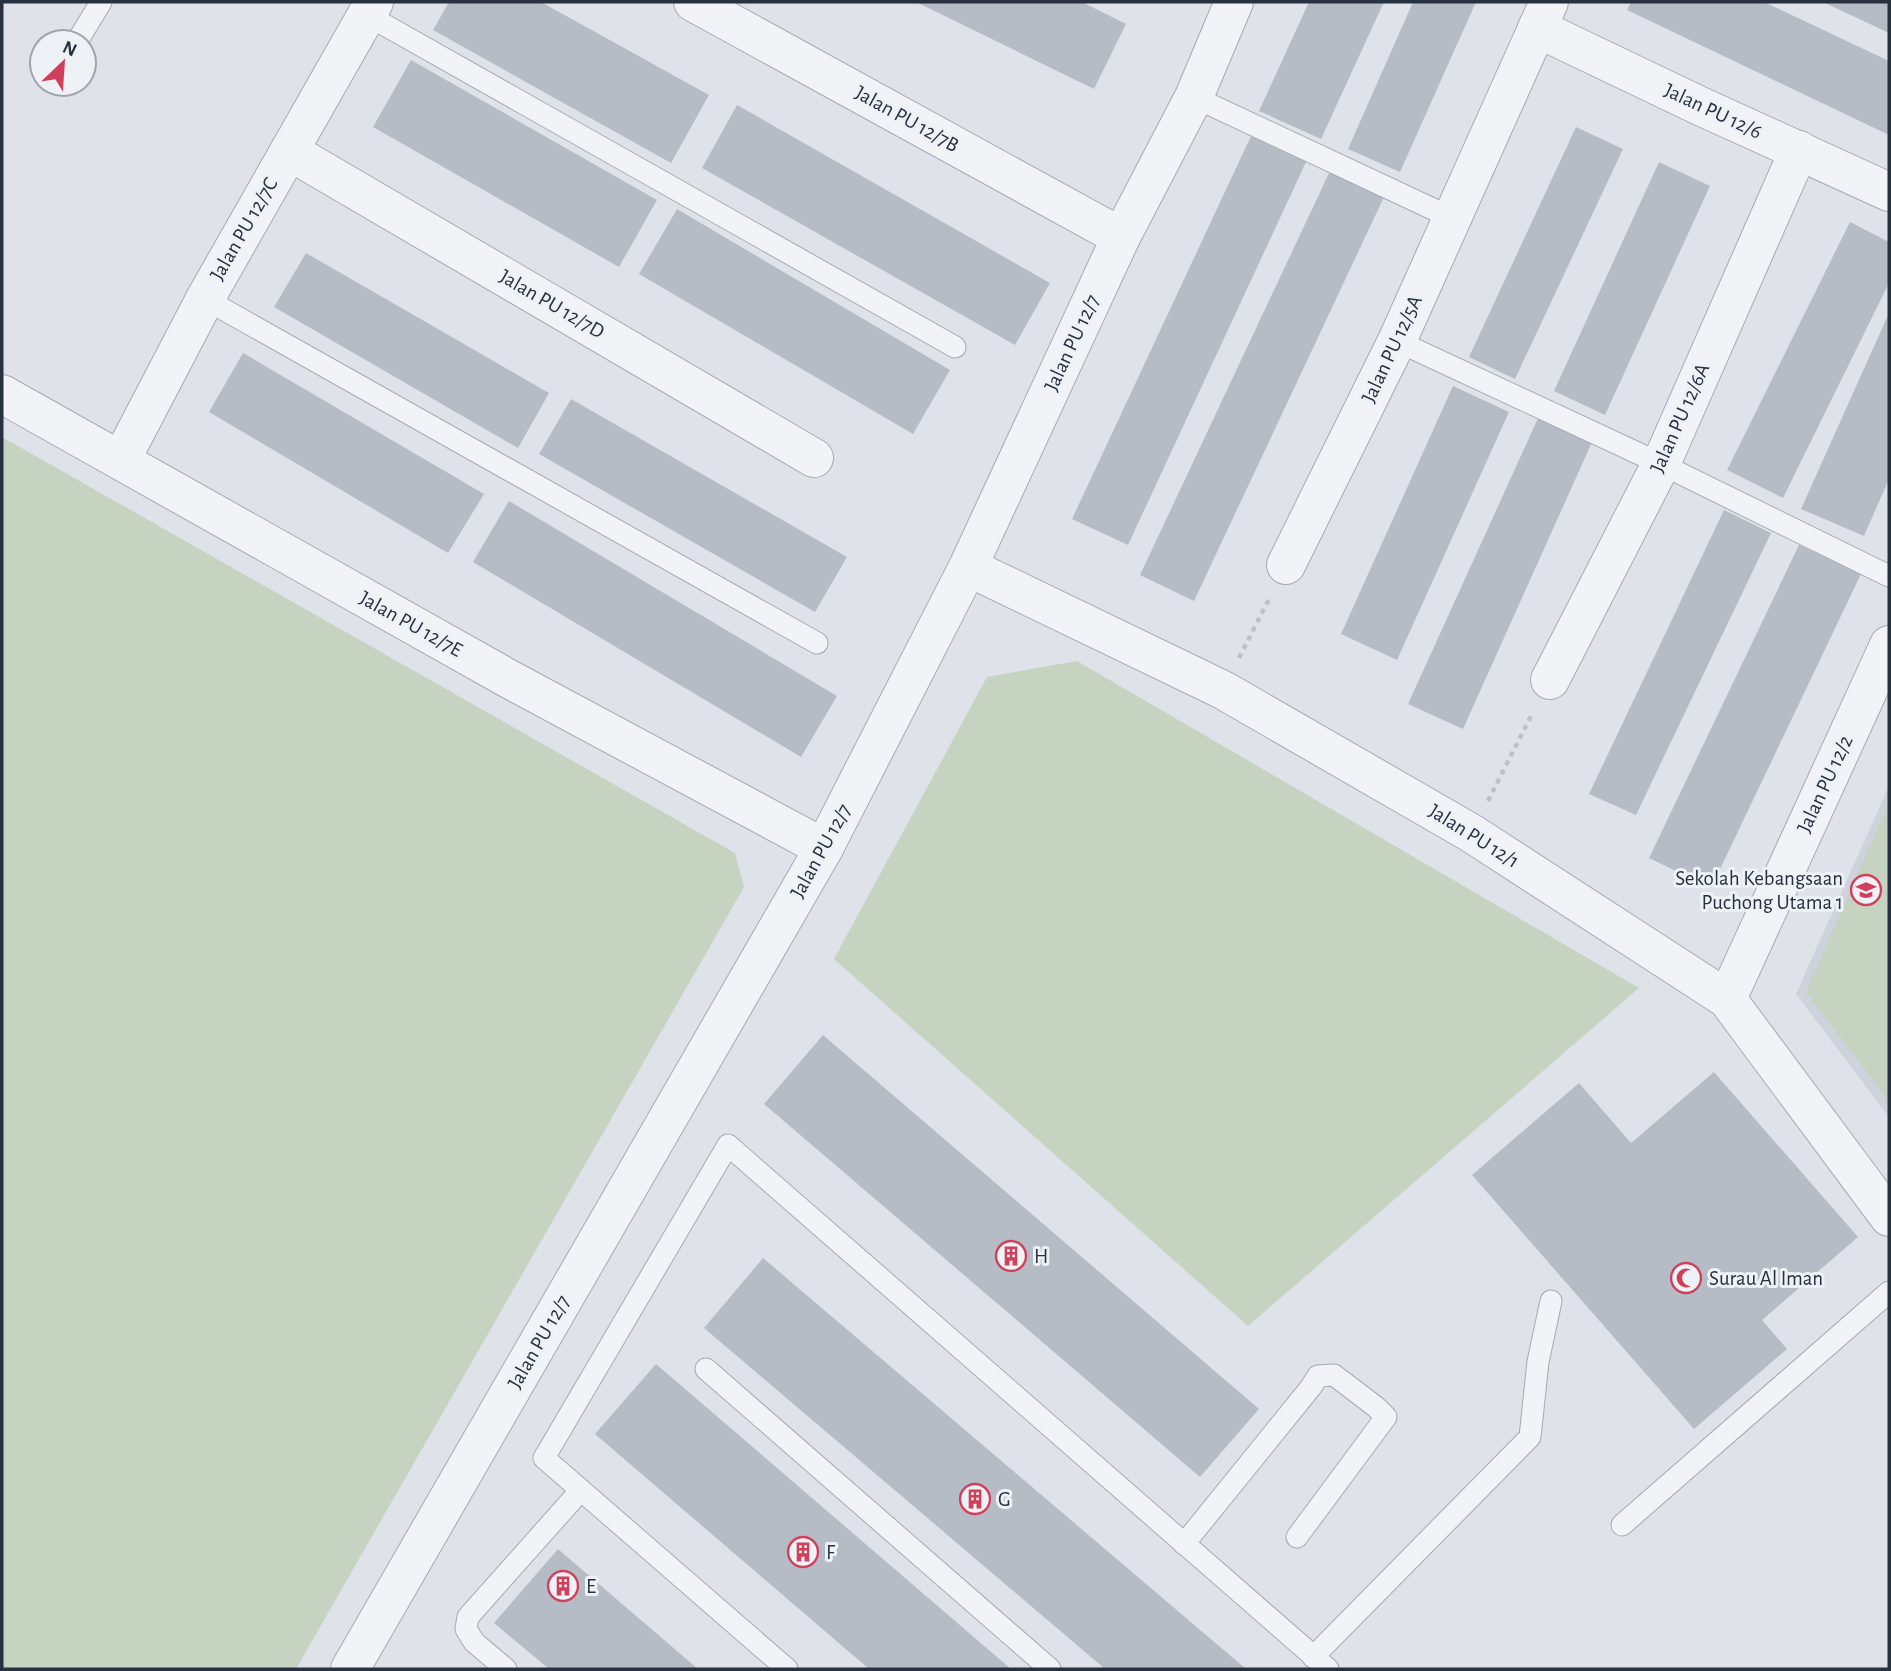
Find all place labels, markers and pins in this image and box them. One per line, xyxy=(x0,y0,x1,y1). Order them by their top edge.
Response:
place label: Sekolah Kebangsaan Puchong Utama 1 xyxy=(1675,868,1843,913)
school or university icon: Sekolah Kebangsaan Puchong Utama 1 xyxy=(1849,873,1883,907)
building icon: H xyxy=(994,1239,1028,1273)
place label: H xyxy=(1034,1246,1048,1267)
mosque icon: Surau Al Iman xyxy=(1669,1261,1703,1295)
place label: Surau Al Iman xyxy=(1709,1268,1823,1289)
building icon: G xyxy=(958,1482,992,1516)
place label: G xyxy=(998,1489,1011,1510)
building icon: F xyxy=(786,1535,820,1569)
place label: F xyxy=(826,1542,836,1563)
building icon: E xyxy=(546,1569,580,1603)
place label: E xyxy=(586,1576,596,1597)

